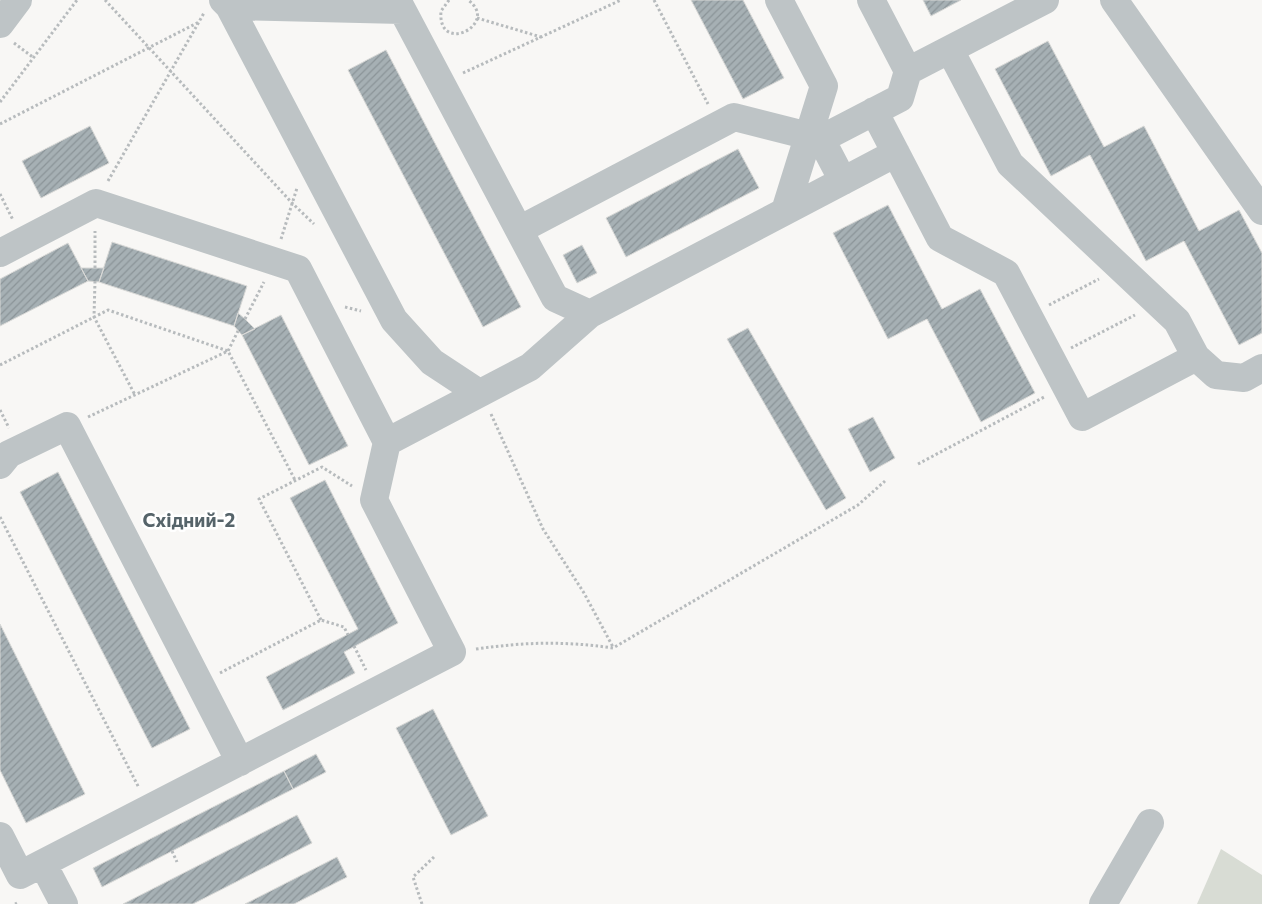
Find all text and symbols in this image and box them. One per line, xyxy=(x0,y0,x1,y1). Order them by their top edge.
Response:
district label: Східний-2 xyxy=(143,508,235,531)

